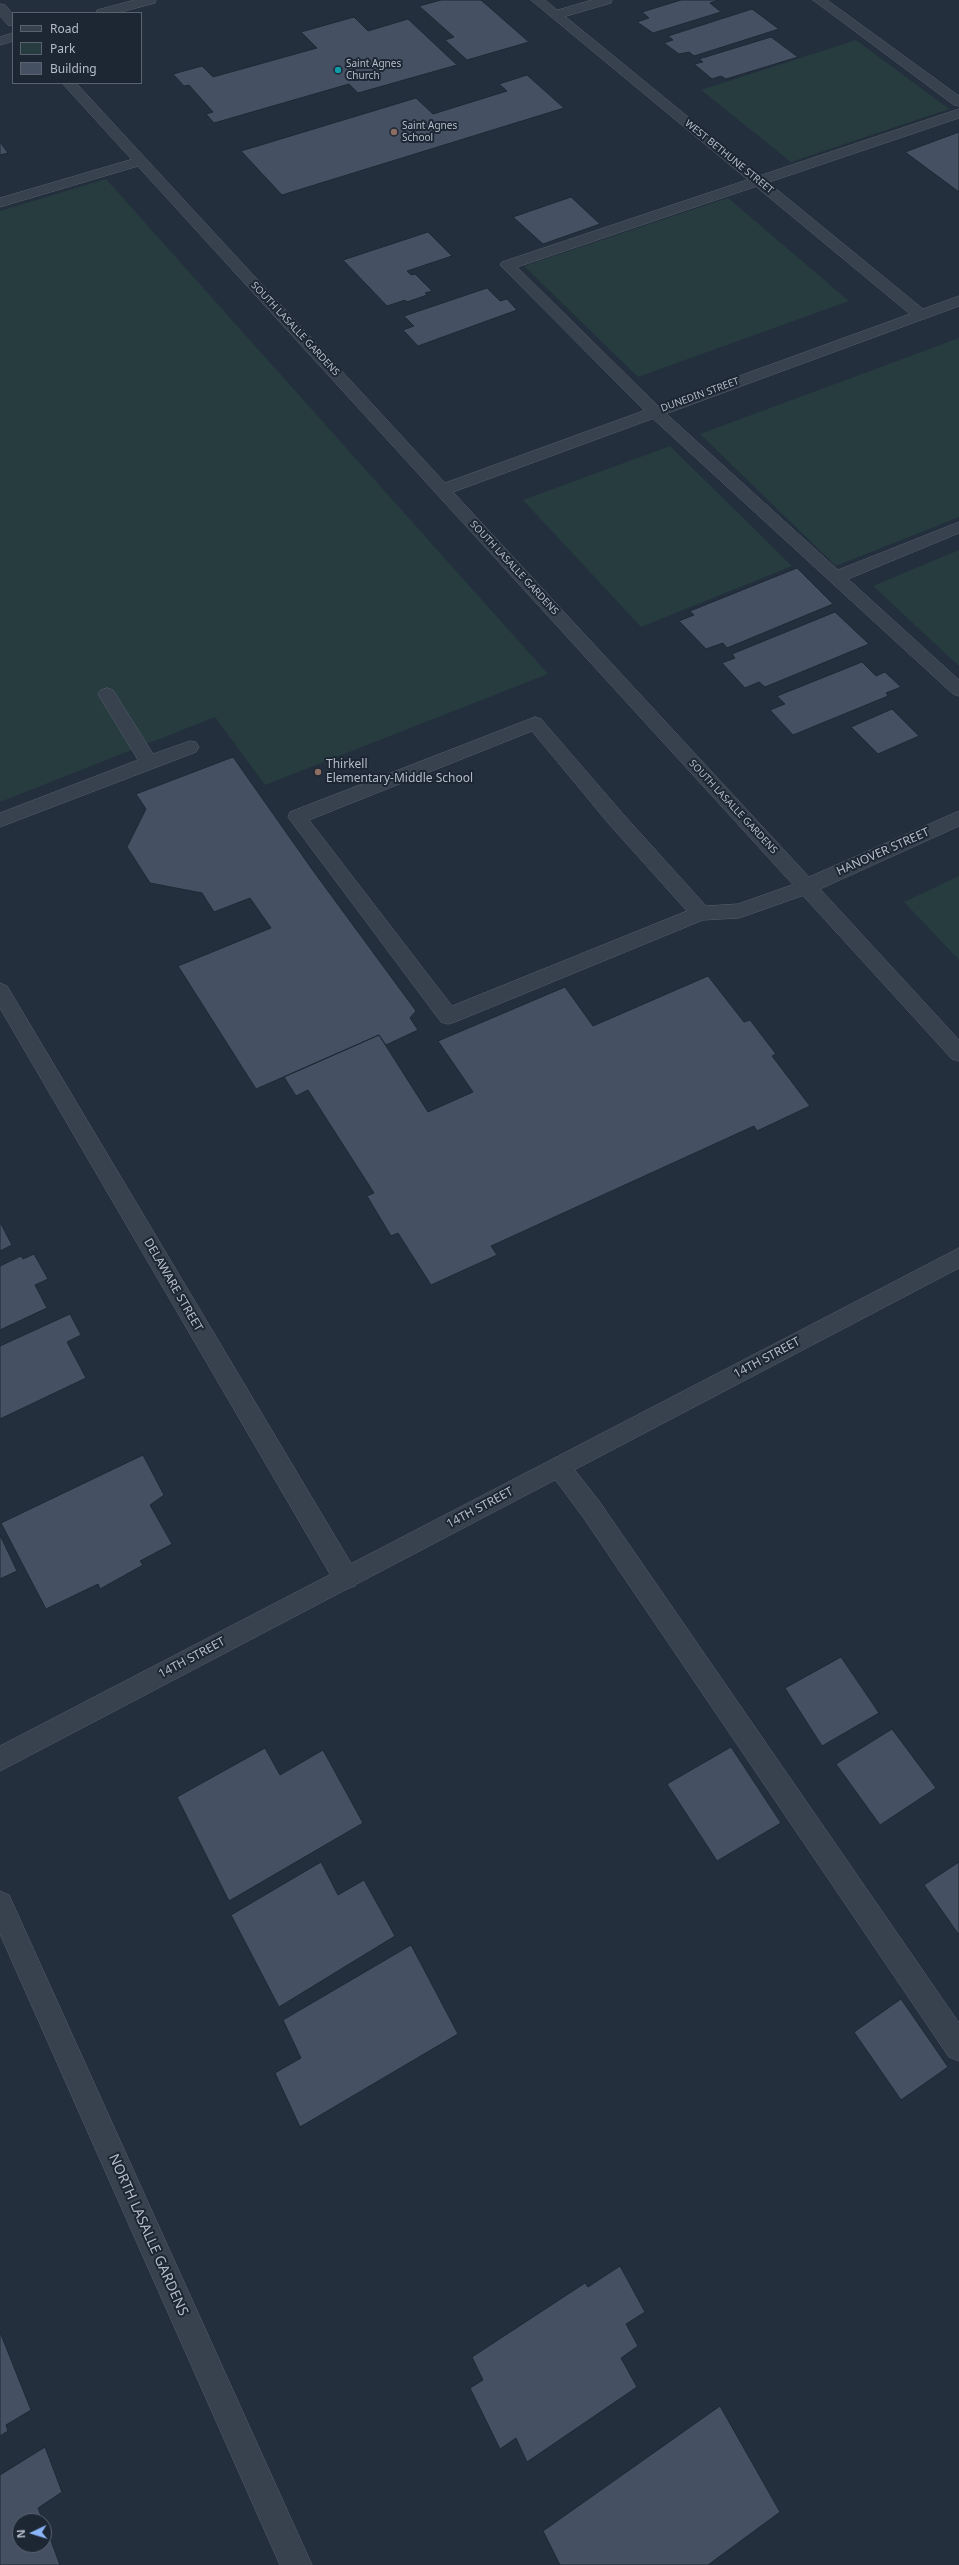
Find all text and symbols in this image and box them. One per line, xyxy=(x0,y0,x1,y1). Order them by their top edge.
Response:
legend xyxy=(12,12,142,84)
text: Road xyxy=(50,20,79,37)
text: Park xyxy=(50,40,75,57)
place label: Saint Agnes Church xyxy=(346,58,401,82)
text: Building xyxy=(50,60,97,77)
marker: Saint Agnes Church xyxy=(333,65,343,75)
street label: WEST BETHUNE STREET xyxy=(682,118,776,196)
place label: Saint Agnes School xyxy=(402,120,457,144)
marker: Saint Agnes School xyxy=(389,127,399,137)
street label: SOUTH LASALLE GARDENS xyxy=(248,280,342,378)
street label: DUNEDIN STREET xyxy=(659,375,741,415)
street label: SOUTH LASALLE GARDENS xyxy=(467,519,561,617)
place label: Thirkell Elementary-Middle School xyxy=(326,758,473,786)
street label: SOUTH LASALLE GARDENS xyxy=(686,758,780,856)
marker: Thirkell Elementary-Middle School xyxy=(313,767,323,777)
street label: HANOVER STREET xyxy=(834,825,932,879)
street label: DELAWARE STREET xyxy=(140,1236,206,1334)
street label: 14TH STREET xyxy=(731,1334,803,1382)
street label: 14TH STREET xyxy=(444,1484,516,1532)
street label: 14TH STREET xyxy=(156,1634,228,1682)
street label: NORTH LASALLE GARDENS xyxy=(105,2152,191,2318)
north arrow xyxy=(12,2513,52,2553)
text: N xyxy=(13,2529,28,2539)

